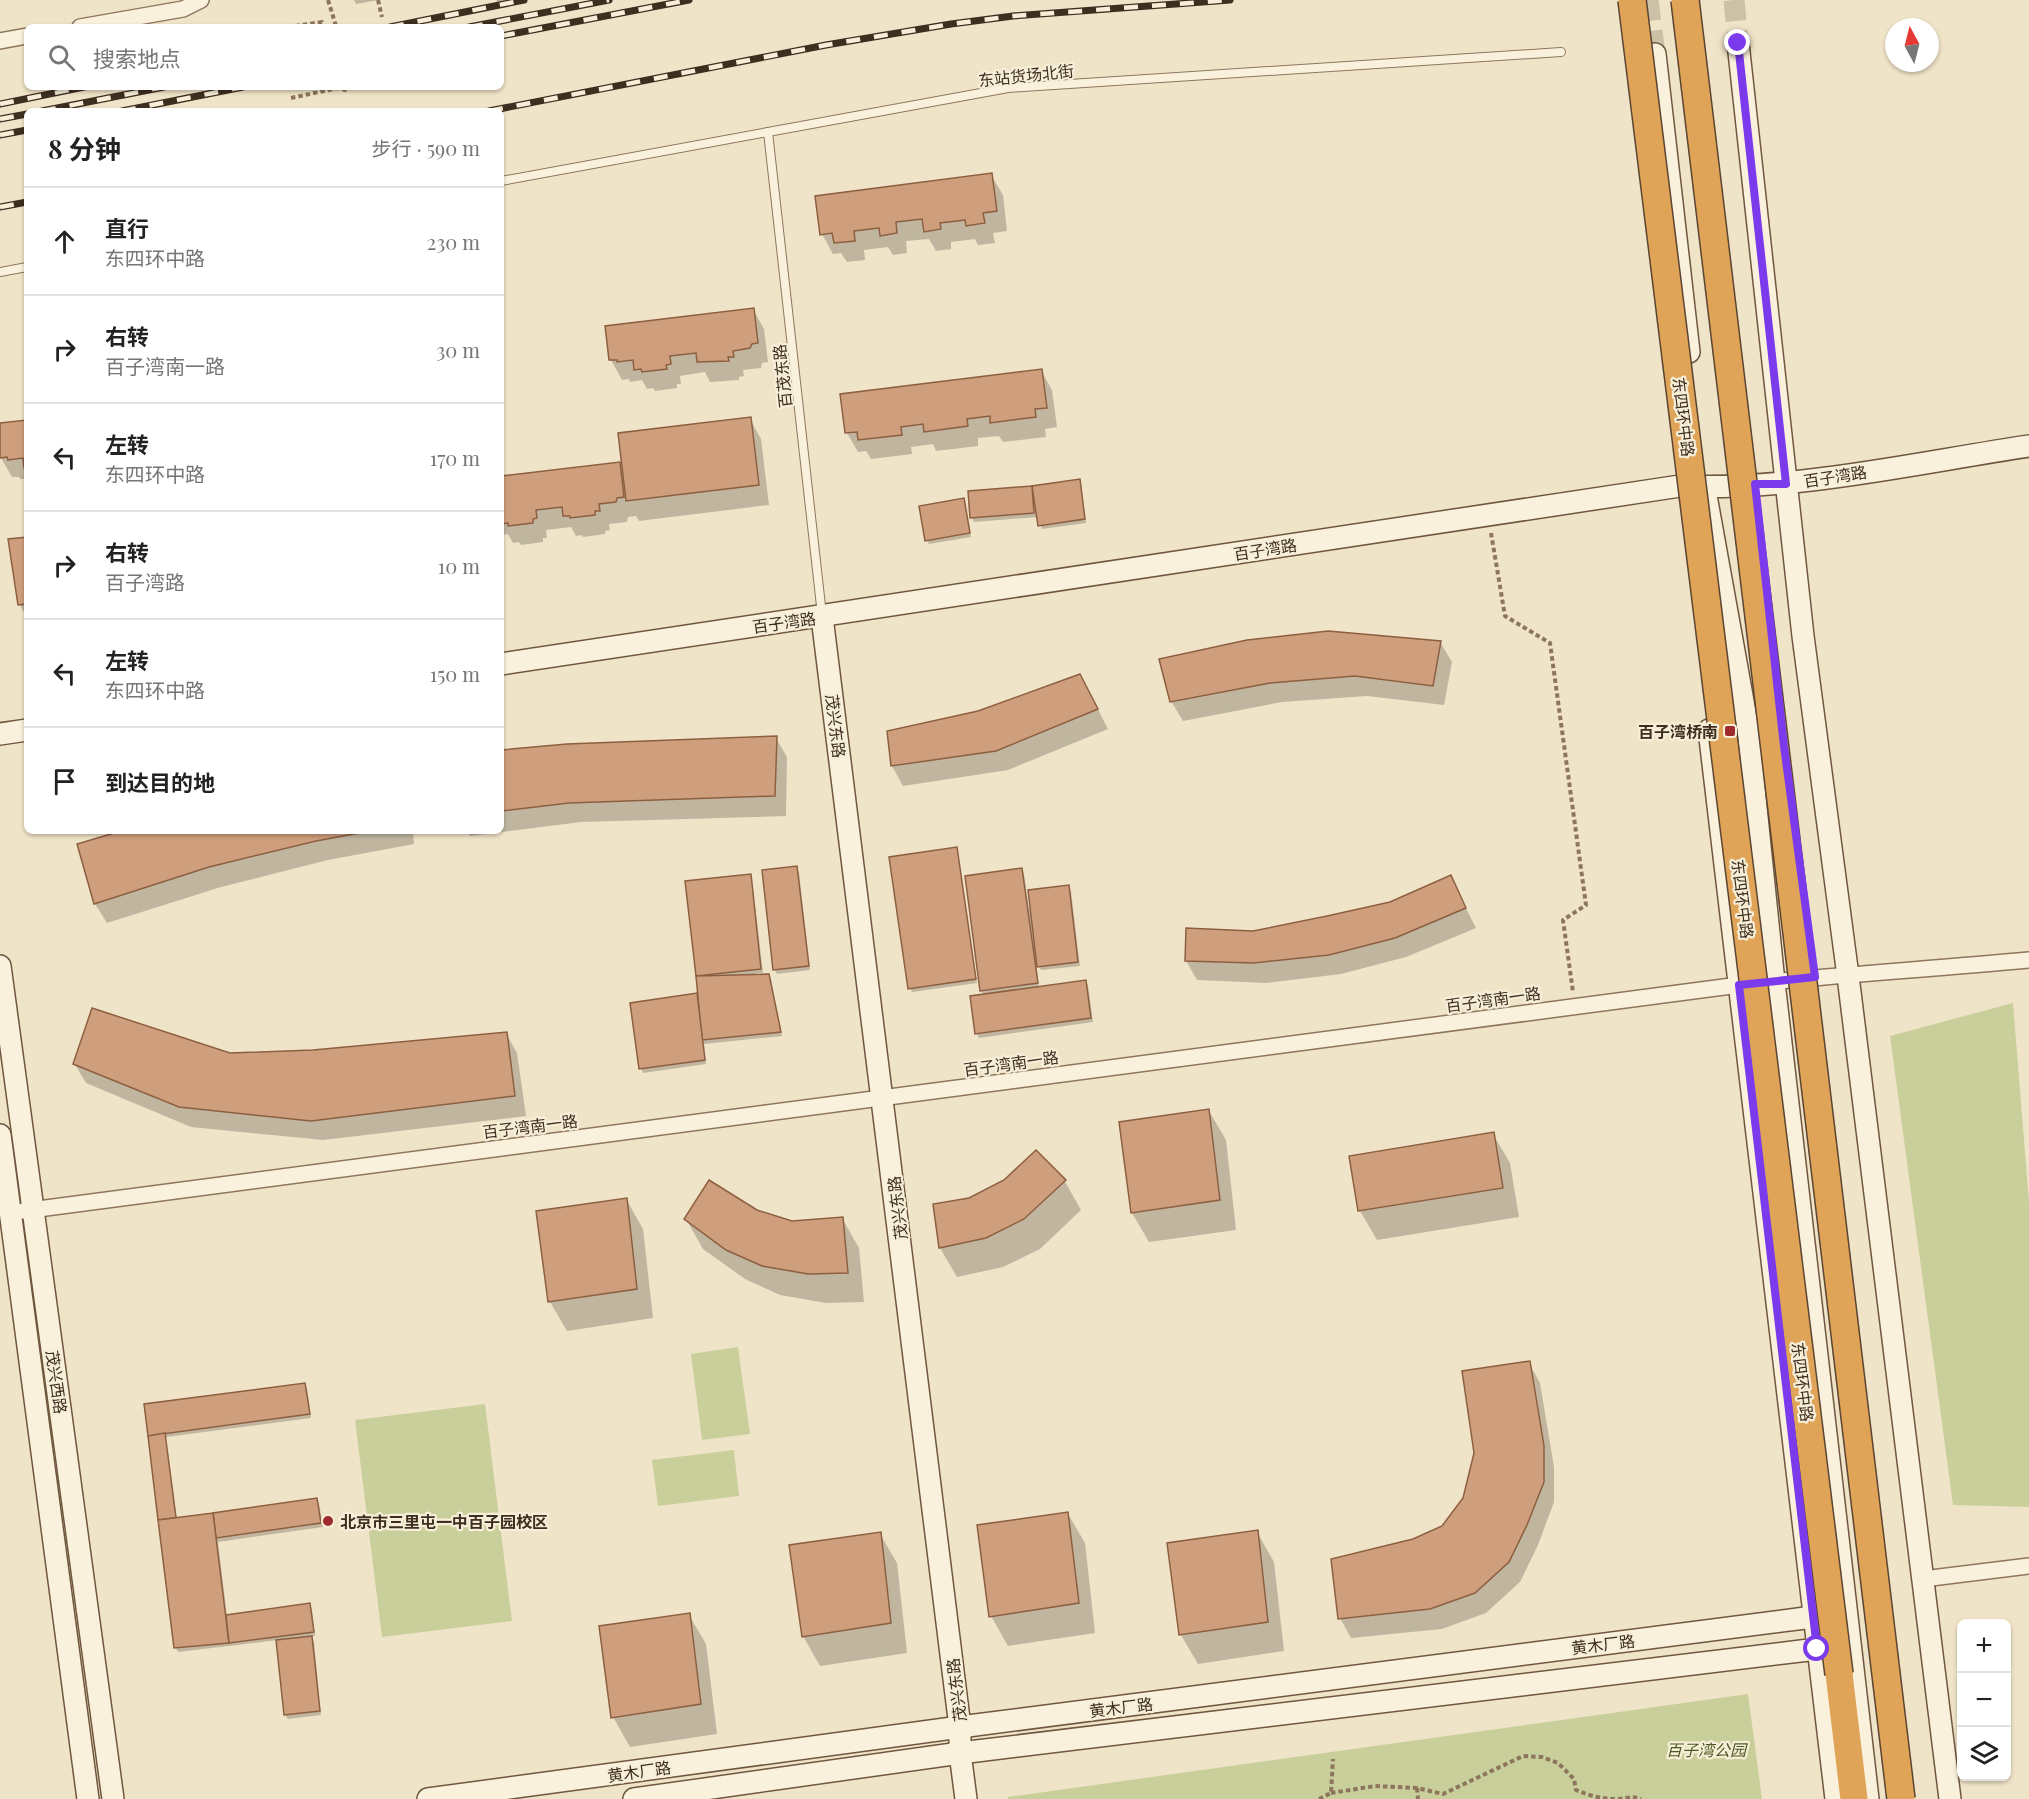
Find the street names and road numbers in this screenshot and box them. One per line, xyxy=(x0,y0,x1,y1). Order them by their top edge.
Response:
street label: 东站货场北街 xyxy=(977,60,1075,90)
street label: 百茂东路 xyxy=(768,343,796,409)
street label: 东四环中路 xyxy=(1669,376,1699,458)
street label: 百子湾路 xyxy=(1802,461,1868,491)
street label: 百子湾路 xyxy=(1232,534,1298,564)
street label: 百子湾路 xyxy=(751,607,817,637)
street label: 茂兴东路 xyxy=(822,693,850,759)
street label: 东四环中路 xyxy=(1728,858,1758,940)
street label: 百子湾南一路 xyxy=(1444,982,1542,1016)
street label: 百子湾南一路 xyxy=(962,1046,1060,1080)
street label: 百子湾南一路 xyxy=(481,1110,579,1142)
street label: 茂兴东路 xyxy=(883,1175,911,1241)
street label: 东四环中路 xyxy=(1788,1341,1818,1423)
street label: 茂兴西路 xyxy=(42,1349,72,1415)
street label: 黄木厂路 xyxy=(1570,1630,1636,1658)
street label: 茂兴东路 xyxy=(942,1657,970,1723)
street label: 黄木厂路 xyxy=(1088,1693,1154,1721)
street label: 黄木厂路 xyxy=(606,1756,672,1786)

